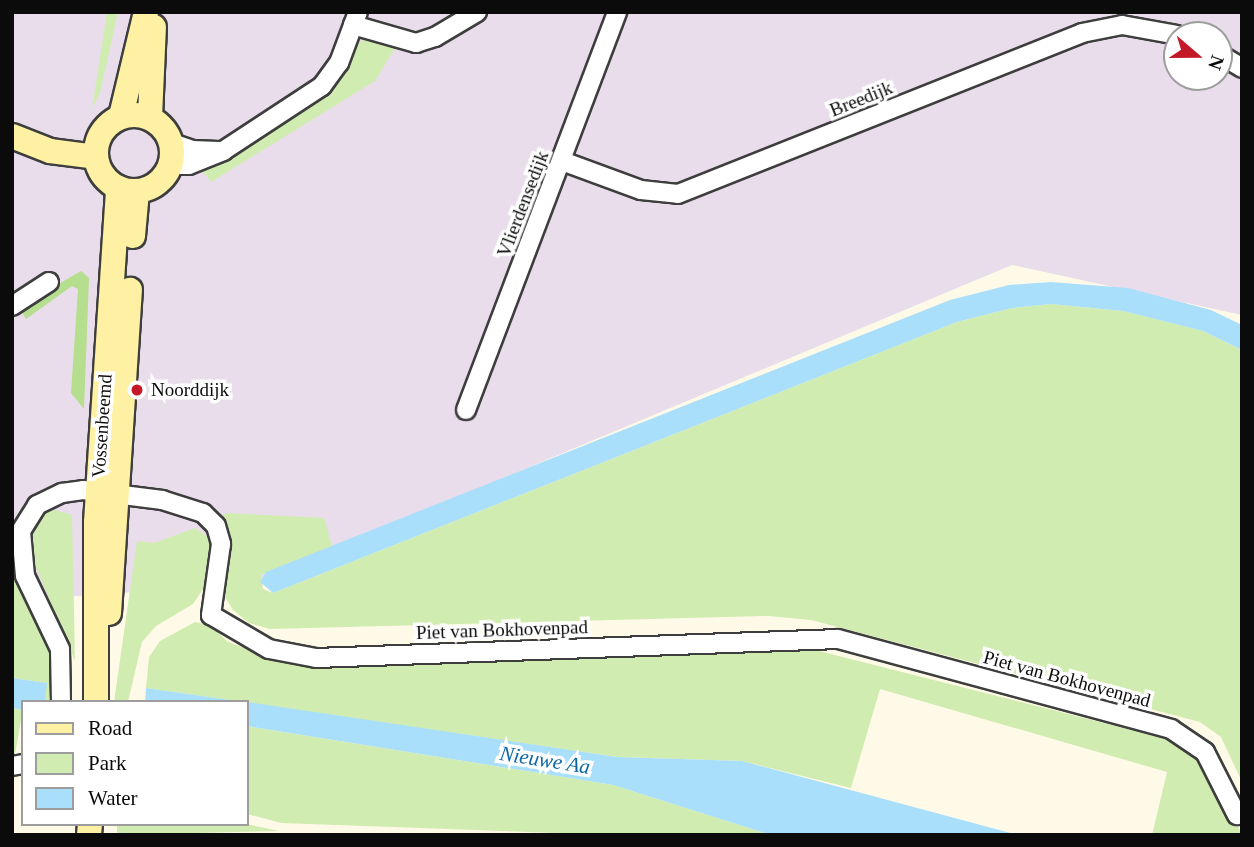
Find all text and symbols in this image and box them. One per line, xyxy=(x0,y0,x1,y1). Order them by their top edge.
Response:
north arrow xyxy=(1163,21,1233,91)
text: N xyxy=(1204,53,1229,73)
street label: Breedijk xyxy=(826,76,896,122)
street label: Vlierdensedijk xyxy=(492,148,554,260)
street label: Vossenbeemd xyxy=(87,373,117,479)
place label: Noorddijk xyxy=(151,379,229,401)
marker: Noorddijk xyxy=(129,382,145,398)
street label: Piet van Bokhovenpad xyxy=(416,616,588,644)
street label: Piet van Bokhovenpad xyxy=(981,646,1153,712)
legend xyxy=(21,700,248,826)
text: Road xyxy=(88,716,132,740)
water label: Nieuwe Aa xyxy=(498,740,592,780)
text: Park xyxy=(88,751,127,775)
text: Water xyxy=(88,786,138,810)

